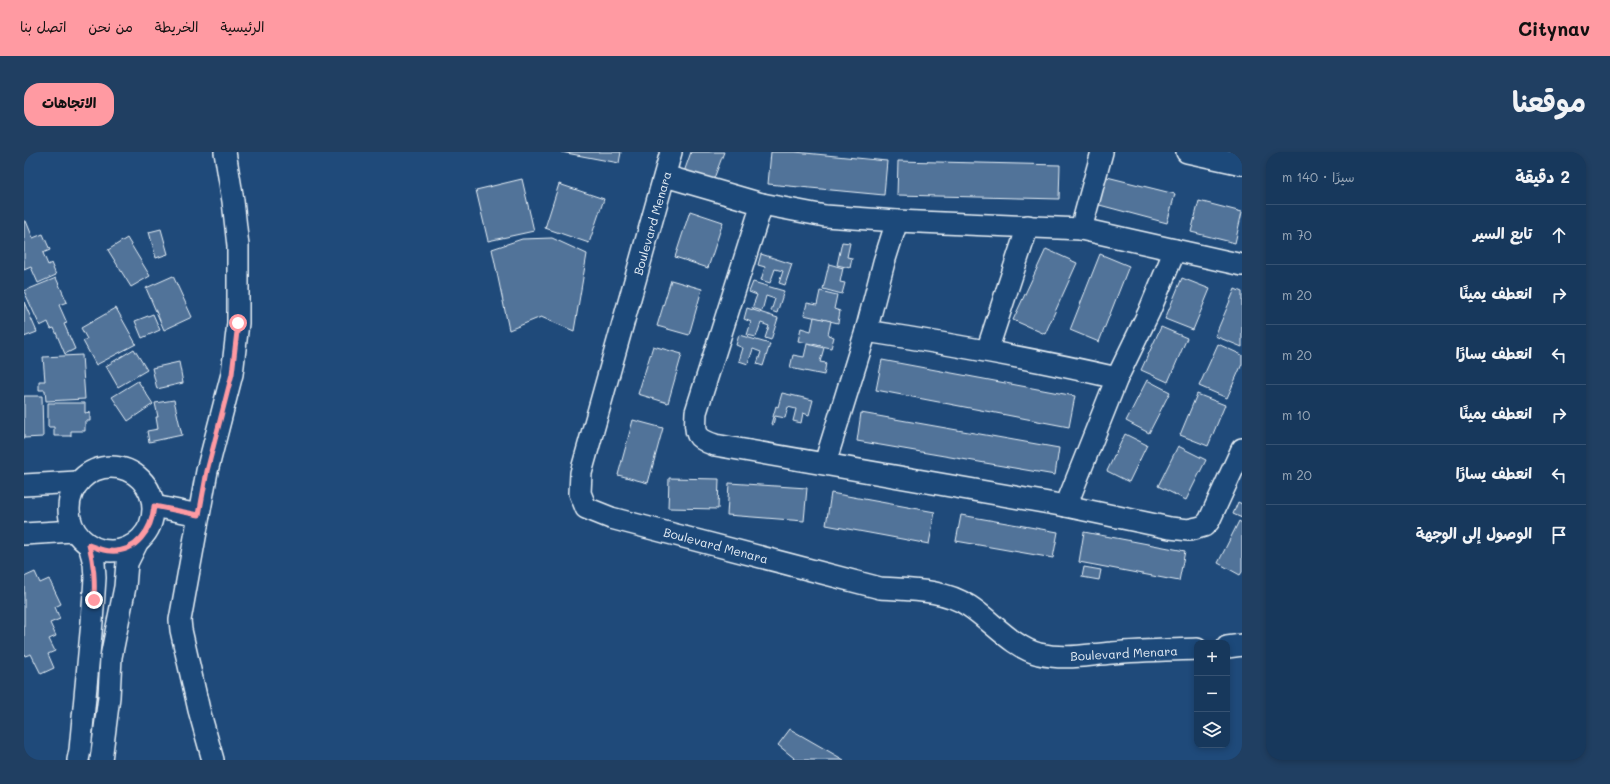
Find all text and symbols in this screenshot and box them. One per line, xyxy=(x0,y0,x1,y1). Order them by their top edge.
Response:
text: Citynav xyxy=(1518,16,1590,41)
text: اتصل بنا xyxy=(20,17,66,36)
text: من نحن xyxy=(88,17,133,36)
text: الخريطة xyxy=(155,17,199,36)
text: الرئيسية xyxy=(221,17,264,36)
button: الاتجاهات xyxy=(24,83,114,126)
text: موقعنا xyxy=(1512,83,1586,119)
text: 2 دقيقة xyxy=(1515,165,1570,187)
text: سيرًا · 140 m xyxy=(1282,168,1355,185)
street label: Boulevard Menara xyxy=(629,169,675,277)
text: تابع السير xyxy=(1473,223,1532,243)
icon: ahead xyxy=(1548,224,1570,246)
text: 70 m xyxy=(1282,226,1312,243)
text: انعطف يمينًا xyxy=(1460,283,1532,303)
icon: right xyxy=(1548,284,1570,306)
text: 20 m xyxy=(1282,286,1312,303)
route start xyxy=(229,314,247,332)
text: انعطف يسارًا xyxy=(1456,343,1532,363)
icon: left xyxy=(1548,344,1570,366)
text: 20 m xyxy=(1282,346,1312,363)
text: انعطف يمينًا xyxy=(1460,403,1532,423)
icon: right xyxy=(1548,404,1570,426)
text: 10 m xyxy=(1282,406,1310,423)
text: انعطف يسارًا xyxy=(1456,463,1532,483)
icon: left xyxy=(1548,464,1570,486)
text: 20 m xyxy=(1282,466,1312,483)
street label: Boulevard Menara xyxy=(662,523,770,567)
text: الوصول إلى الوجهة xyxy=(1416,523,1532,543)
icon: arrive xyxy=(1548,524,1570,546)
route end xyxy=(85,591,103,609)
map controls xyxy=(1194,640,1230,748)
button: + xyxy=(1194,640,1230,676)
street label: Boulevard Menara xyxy=(1070,642,1178,664)
button: − xyxy=(1194,676,1230,712)
button: layers xyxy=(1194,712,1230,748)

